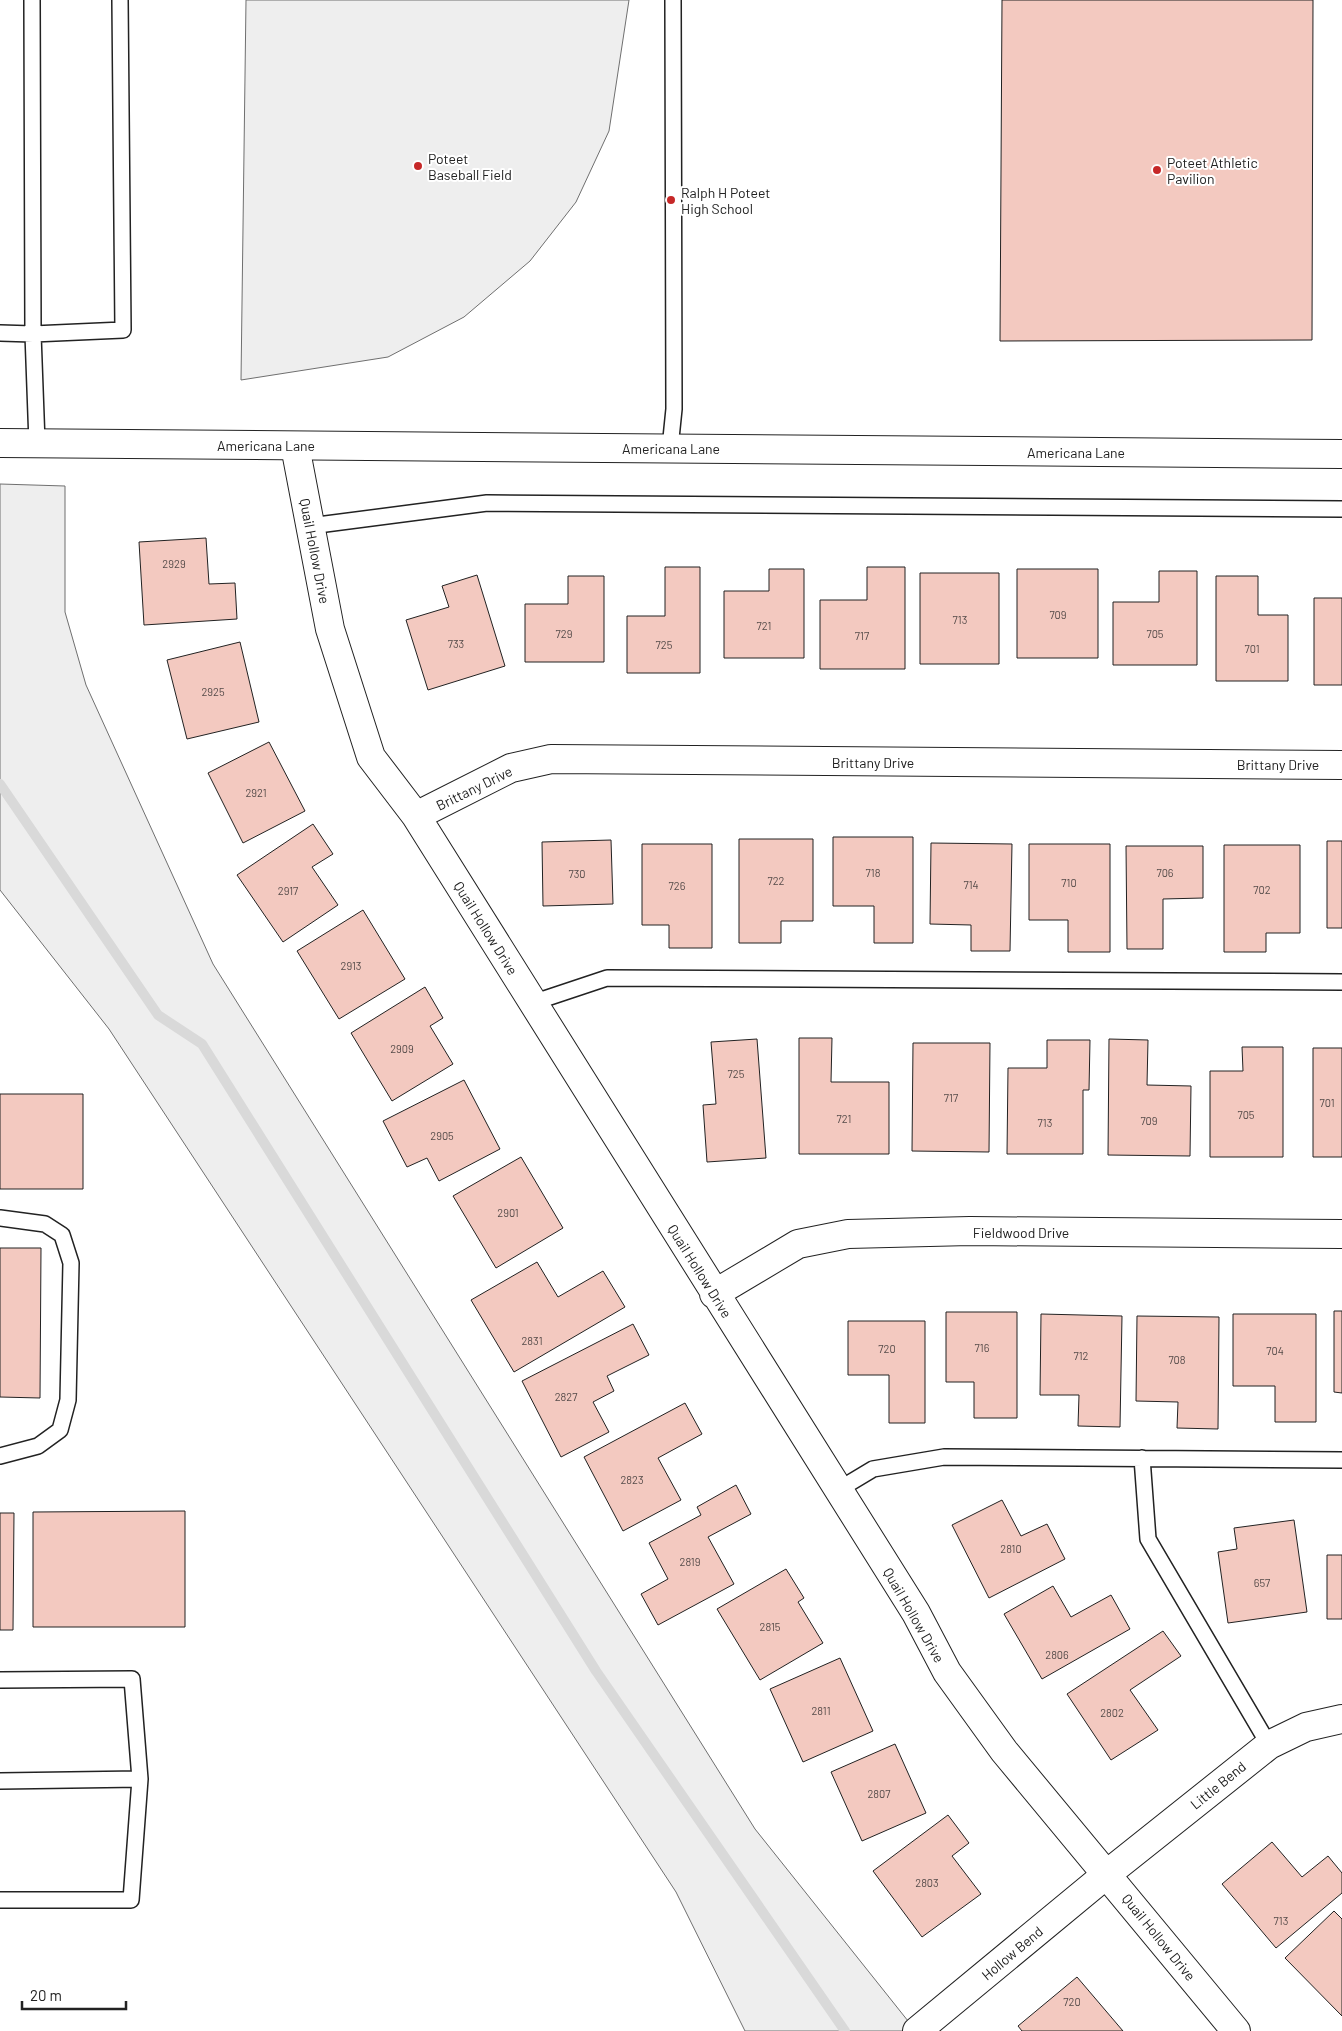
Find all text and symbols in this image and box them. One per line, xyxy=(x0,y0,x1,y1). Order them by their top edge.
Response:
place label: Poteet Baseball Field xyxy=(428,150,512,183)
place label: Poteet Athletic Pavilion xyxy=(1167,154,1258,187)
marker: Poteet Baseball Field xyxy=(412,160,424,172)
marker: Poteet Athletic Pavilion xyxy=(1151,164,1163,176)
place label: Ralph H Poteet High School xyxy=(681,184,770,217)
marker: Ralph H Poteet High School xyxy=(665,194,677,206)
street label: Americana Lane xyxy=(217,437,315,454)
street label: Americana Lane xyxy=(622,440,720,457)
street label: Americana Lane xyxy=(1027,444,1125,461)
street label: Quail Hollow Drive xyxy=(296,497,334,605)
house number: 2929 xyxy=(162,557,186,570)
house number: 709 xyxy=(1049,608,1067,621)
house number: 713 xyxy=(953,613,967,626)
house number: 721 xyxy=(757,619,771,632)
house number: 729 xyxy=(556,627,573,640)
house number: 705 xyxy=(1146,627,1164,640)
house number: 717 xyxy=(855,629,869,642)
house number: 733 xyxy=(448,637,464,650)
house number: 725 xyxy=(656,638,673,651)
house number: 701 xyxy=(1245,642,1259,655)
house number: 2925 xyxy=(201,685,225,698)
street label: Brittany Drive xyxy=(832,754,914,771)
street label: Brittany Drive xyxy=(1237,756,1319,773)
street label: Brittany Drive xyxy=(433,762,515,814)
house number: 2921 xyxy=(245,786,267,799)
house number: 718 xyxy=(866,866,881,879)
house number: 706 xyxy=(1156,866,1174,879)
house number: 730 xyxy=(568,867,586,880)
house number: 722 xyxy=(768,874,785,887)
house number: 710 xyxy=(1061,876,1077,889)
street label: Quail Hollow Drive xyxy=(450,878,522,978)
house number: 714 xyxy=(963,878,979,891)
house number: 726 xyxy=(669,879,686,892)
house number: 702 xyxy=(1253,883,1271,896)
house number: 2917 xyxy=(278,884,298,897)
house number: 2913 xyxy=(341,959,361,972)
house number: 2909 xyxy=(390,1042,414,1055)
house number: 725 xyxy=(728,1067,745,1080)
house number: 717 xyxy=(944,1091,958,1104)
house number: 701 xyxy=(1320,1096,1334,1109)
house number: 705 xyxy=(1237,1108,1255,1121)
house number: 721 xyxy=(837,1112,851,1125)
house number: 709 xyxy=(1140,1114,1158,1127)
house number: 713 xyxy=(1038,1116,1052,1129)
house number: 2905 xyxy=(430,1129,454,1142)
house number: 2901 xyxy=(497,1206,519,1219)
street label: Quail Hollow Drive xyxy=(664,1221,736,1321)
street label: Fieldwood Drive xyxy=(973,1224,1069,1241)
house number: 2831 xyxy=(521,1334,543,1347)
house number: 716 xyxy=(975,1341,990,1354)
house number: 720 xyxy=(878,1342,896,1355)
house number: 704 xyxy=(1266,1344,1284,1357)
house number: 712 xyxy=(1074,1349,1089,1362)
house number: 708 xyxy=(1168,1353,1186,1366)
house number: 2827 xyxy=(555,1390,577,1403)
house number: 2823 xyxy=(620,1473,644,1486)
house number: 2810 xyxy=(1000,1542,1022,1555)
house number: 2819 xyxy=(680,1555,701,1568)
street label: Quail Hollow Drive xyxy=(880,1564,948,1666)
house number: 657 xyxy=(1254,1576,1270,1589)
house number: 2815 xyxy=(760,1620,781,1633)
house number: 2806 xyxy=(1045,1648,1069,1661)
house number: 2811 xyxy=(811,1704,831,1717)
house number: 2802 xyxy=(1100,1706,1124,1719)
street label: Little Bend xyxy=(1187,1757,1249,1813)
house number: 2807 xyxy=(867,1787,891,1800)
house number: 2803 xyxy=(915,1876,939,1889)
street label: Quail Hollow Drive xyxy=(1119,1890,1199,1984)
house number: 713 xyxy=(1274,1914,1288,1927)
street label: Hollow Bend xyxy=(978,1922,1046,1984)
scale bar xyxy=(22,1978,126,2010)
text: 20 m xyxy=(30,1986,62,2004)
house number: 720 xyxy=(1063,1995,1081,2008)

